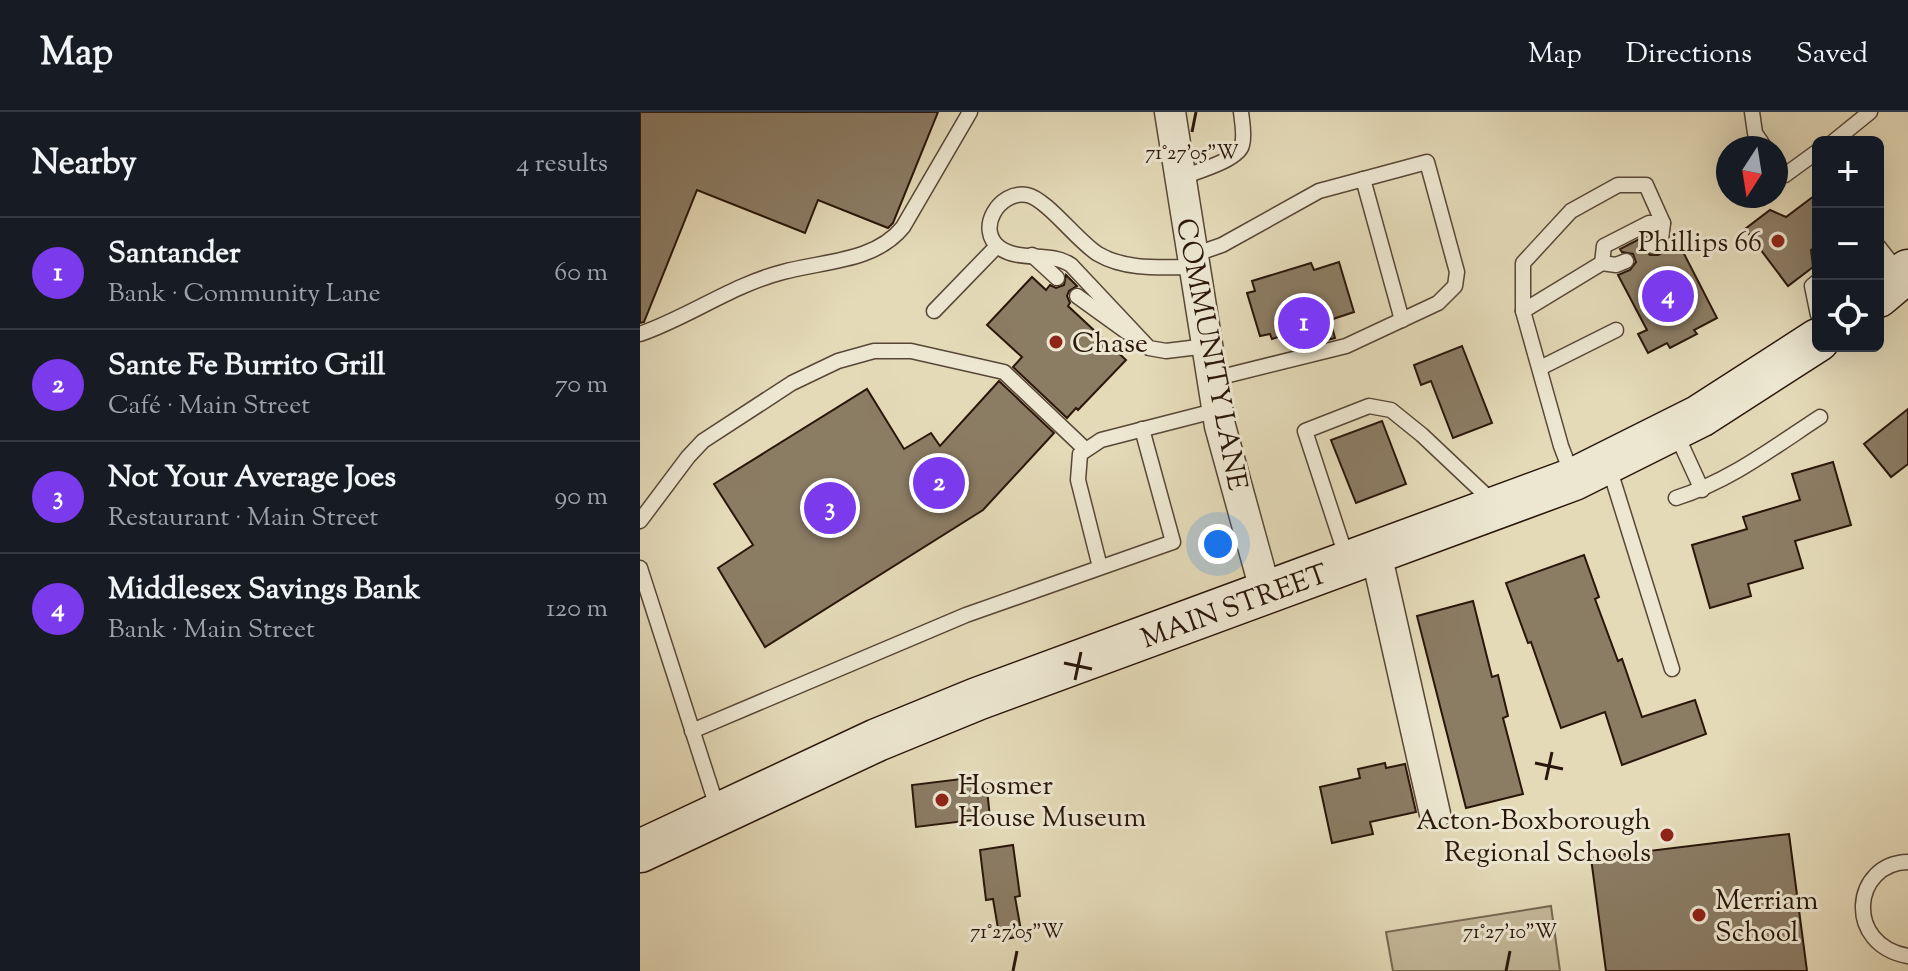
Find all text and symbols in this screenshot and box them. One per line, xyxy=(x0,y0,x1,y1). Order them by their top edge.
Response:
text: Map xyxy=(40,28,113,82)
text: Map xyxy=(1528,35,1582,75)
text: Directions xyxy=(1626,35,1752,75)
text: Saved xyxy=(1796,35,1868,75)
north arrow xyxy=(1716,136,1788,208)
map controls xyxy=(1812,136,1884,352)
button: + xyxy=(1812,136,1884,208)
text: Nearby xyxy=(32,140,137,189)
text: 71°27'05"W xyxy=(1145,140,1239,169)
text: 4 results xyxy=(516,146,608,183)
button: − xyxy=(1812,208,1884,280)
street label: COMMUNITY LANE xyxy=(1164,215,1256,494)
place label: Phillips 66 xyxy=(1638,224,1762,264)
marker: Phillips 66 xyxy=(1769,232,1787,250)
text: Santander xyxy=(108,233,241,276)
text: 1 xyxy=(54,255,62,292)
text: 60 m xyxy=(554,255,608,292)
pin: 4 xyxy=(1642,266,1694,326)
text: Bank · Community Lane xyxy=(108,276,381,313)
button: locate xyxy=(1812,280,1884,352)
pin: 1 xyxy=(1278,293,1330,353)
place label: Chase xyxy=(1072,325,1148,365)
marker: Chase xyxy=(1047,333,1065,351)
text: Sante Fe Burrito Grill xyxy=(108,345,385,388)
text: 2 xyxy=(52,367,64,404)
text: 70 m xyxy=(555,367,608,404)
text: Café · Main Street xyxy=(108,388,310,425)
pin: 2 xyxy=(913,453,965,513)
text: Not Your Average Joes xyxy=(108,457,396,500)
pin: 3 xyxy=(804,478,856,538)
text: 3 xyxy=(53,479,63,516)
text: 90 m xyxy=(555,479,608,516)
text: Restaurant · Main Street xyxy=(108,500,378,537)
your location xyxy=(1198,524,1238,564)
street label: MAIN STREET xyxy=(1136,555,1334,660)
text: Middlesex Savings Bank xyxy=(108,569,420,612)
text: 4 xyxy=(51,591,65,628)
text: 120 m xyxy=(546,591,608,628)
text: Bank · Main Street xyxy=(108,612,315,649)
place label: Hosmer House Museum xyxy=(958,767,1146,839)
marker: Hosmer House Museum xyxy=(933,791,951,809)
place label: Acton-Boxborough Regional Schools xyxy=(1416,802,1651,874)
marker: Acton-Boxborough Regional Schools xyxy=(1658,826,1676,844)
place label: Merriam School xyxy=(1715,882,1818,954)
marker: Merriam School xyxy=(1690,906,1708,924)
text: 71°27'05"W xyxy=(970,919,1064,948)
text: 71°27'10"W xyxy=(1463,919,1557,948)

